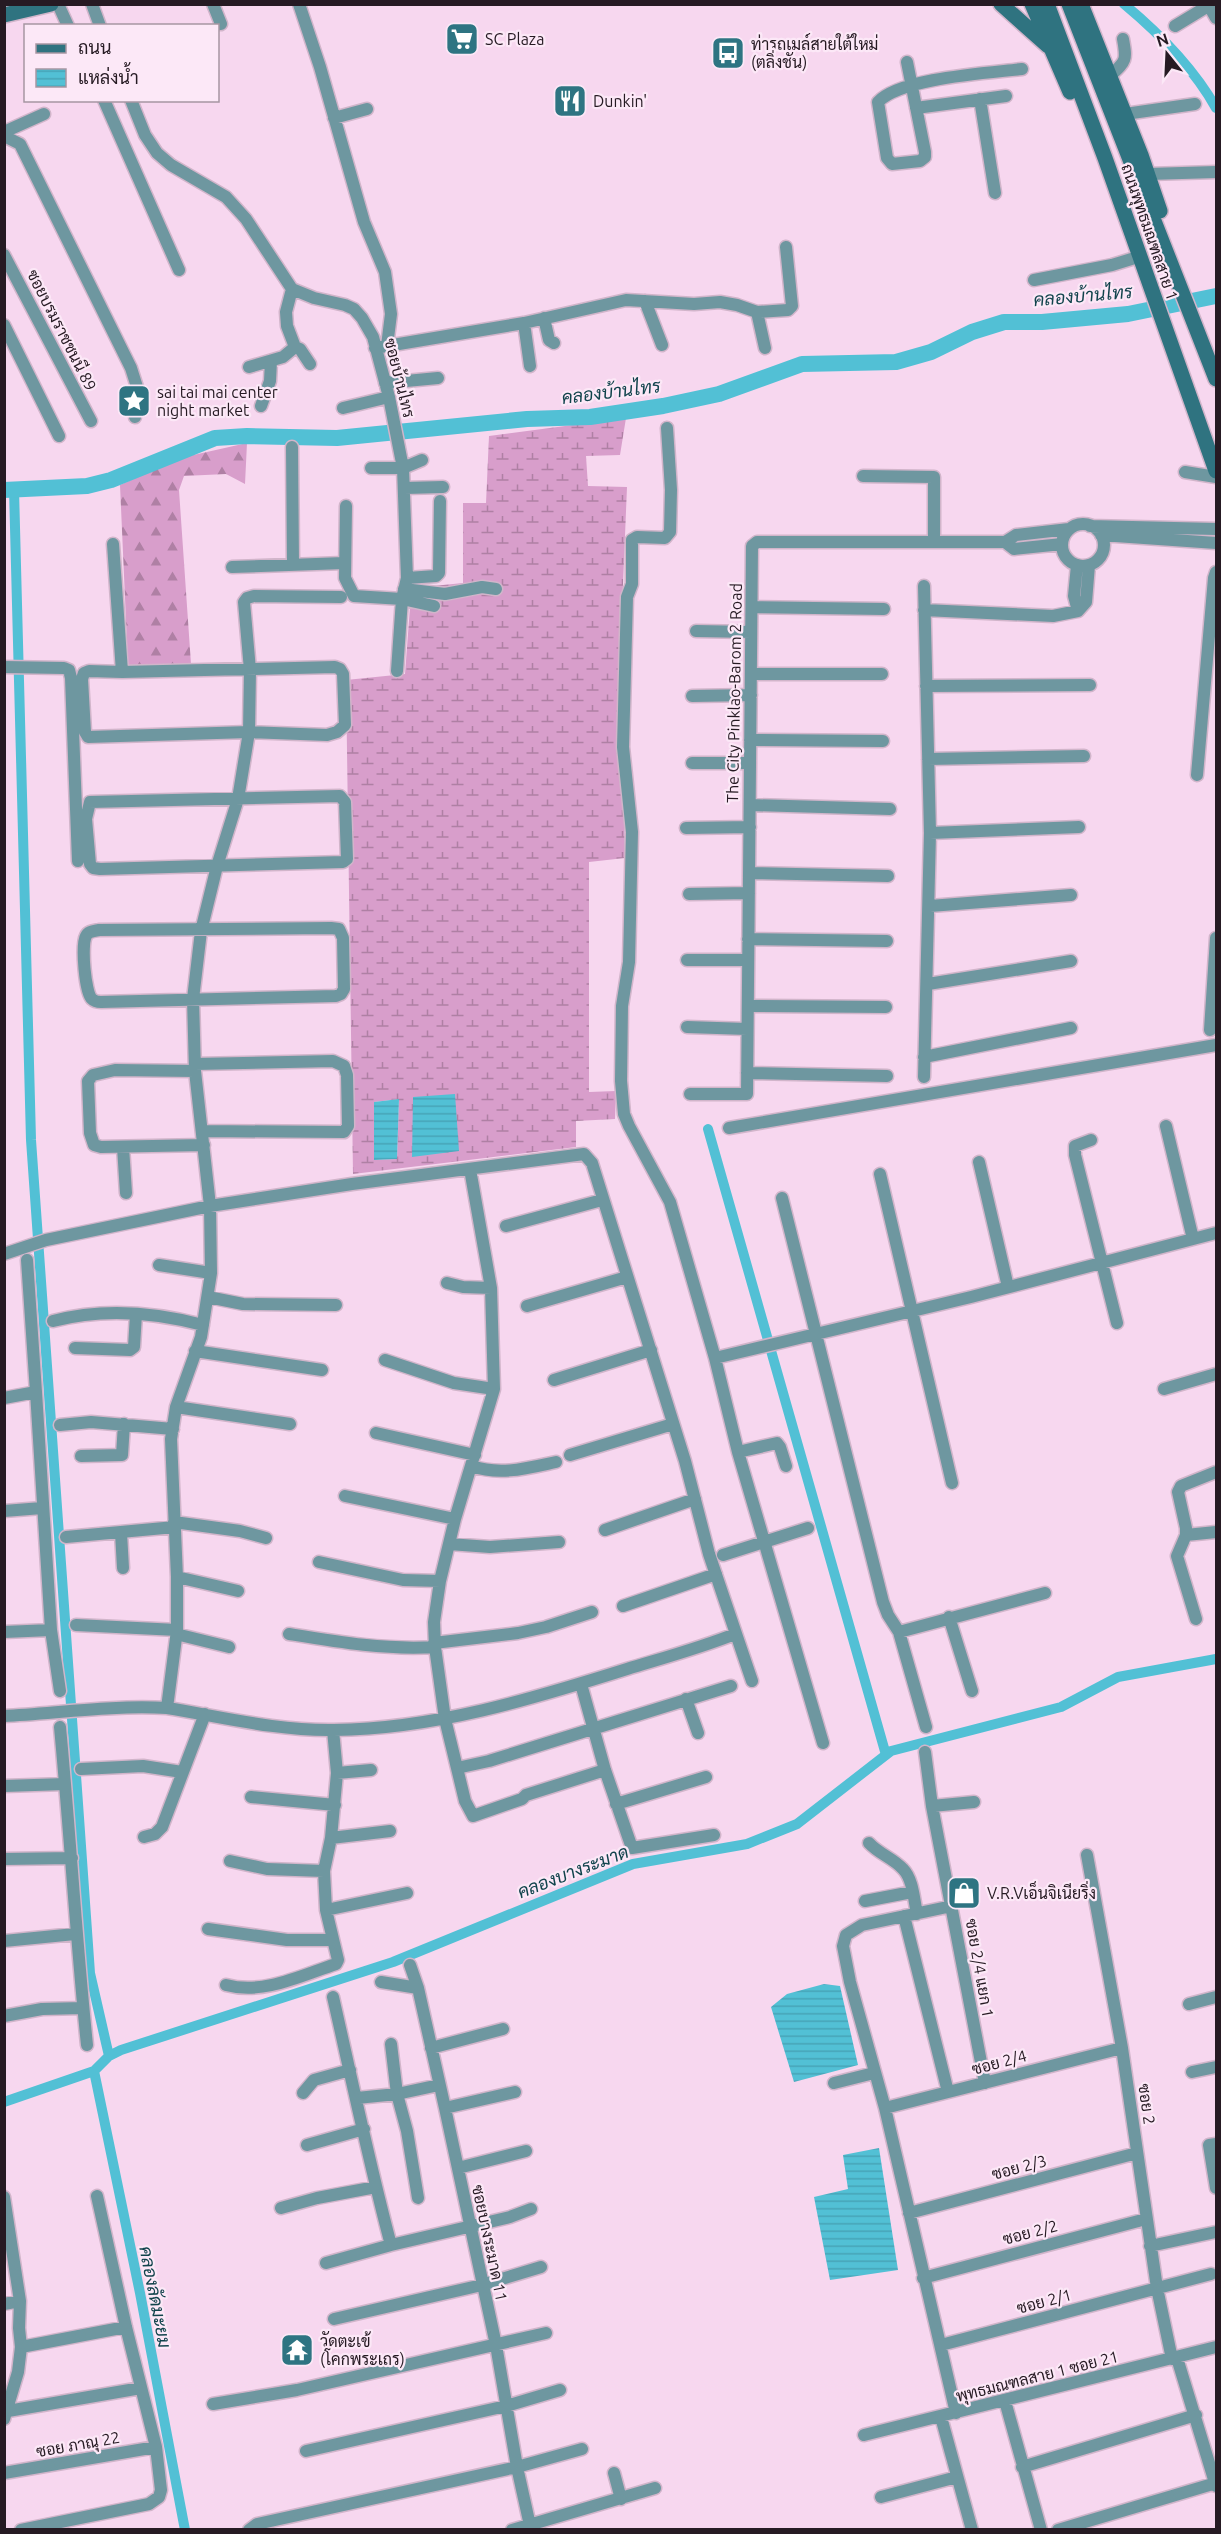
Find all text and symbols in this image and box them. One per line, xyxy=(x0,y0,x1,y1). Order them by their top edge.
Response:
supermarket icon: SC Plaza xyxy=(444,21,480,57)
legend xyxy=(24,24,219,102)
north arrow xyxy=(1137,24,1197,84)
text: N xyxy=(1154,29,1171,50)
place label: SC Plaza xyxy=(485,30,544,48)
place label: ท่ารถเมล์สายใต้ใหม่ (ตลิ่งชัน) xyxy=(751,32,878,72)
bus stop icon: ท่ารถเมล์สายใต้ใหม่ (ตลิ่งชัน) xyxy=(710,35,746,71)
text: ถนน xyxy=(78,37,111,57)
text: แหล่งน้ำ xyxy=(78,62,139,87)
restaurant icon: Dunkin' xyxy=(552,83,588,119)
place label: Dunkin' xyxy=(593,92,647,110)
street label: ถนนพุทธมณฑลสาย 1 xyxy=(1115,161,1182,304)
street label: ซอยบรมราชชนนี 89 xyxy=(24,266,102,393)
water label: คลองบ้านไทร xyxy=(1032,279,1135,309)
street label: ซอยบ้านไทร xyxy=(381,336,421,420)
water label: คลองบ้านไทร xyxy=(560,373,663,407)
place icon: sai tai mai center night market xyxy=(116,383,152,419)
place label: sai tai mai center night market xyxy=(157,383,278,419)
street label: The City Pinklao-Barom 2 Road xyxy=(723,583,745,803)
water label: คลองบางระมาด xyxy=(514,1841,631,1901)
shop icon: V.R.Vเอ็นจิเนียริ่ง xyxy=(946,1875,982,1911)
place label: V.R.Vเอ็นจิเนียริ่ง xyxy=(987,1880,1096,1902)
street label: ซอย 2/4 แยก 1 xyxy=(962,1917,998,2019)
street label: ซอย 2/4 xyxy=(970,2046,1028,2078)
street label: ซอย 2 xyxy=(1135,2082,1159,2126)
street label: ซอย 2/3 xyxy=(990,2151,1048,2183)
street label: ซอยบางระมาด 11 xyxy=(469,2183,511,2303)
street label: ซอย 2/2 xyxy=(1001,2216,1059,2248)
water label: คลองลัดมะยม xyxy=(136,2244,176,2349)
street label: ซอย 2/1 xyxy=(1015,2285,1073,2317)
place label: วัดตะเข้ (โคกพระเถร) xyxy=(320,2331,405,2369)
temple icon: วัดตะเข้ (โคกพระเถร) xyxy=(279,2332,315,2368)
street label: พุทธมณฑลสาย 1 ซอย 21 xyxy=(954,2347,1121,2408)
street label: ซอย ภาณุ 22 xyxy=(35,2428,122,2463)

